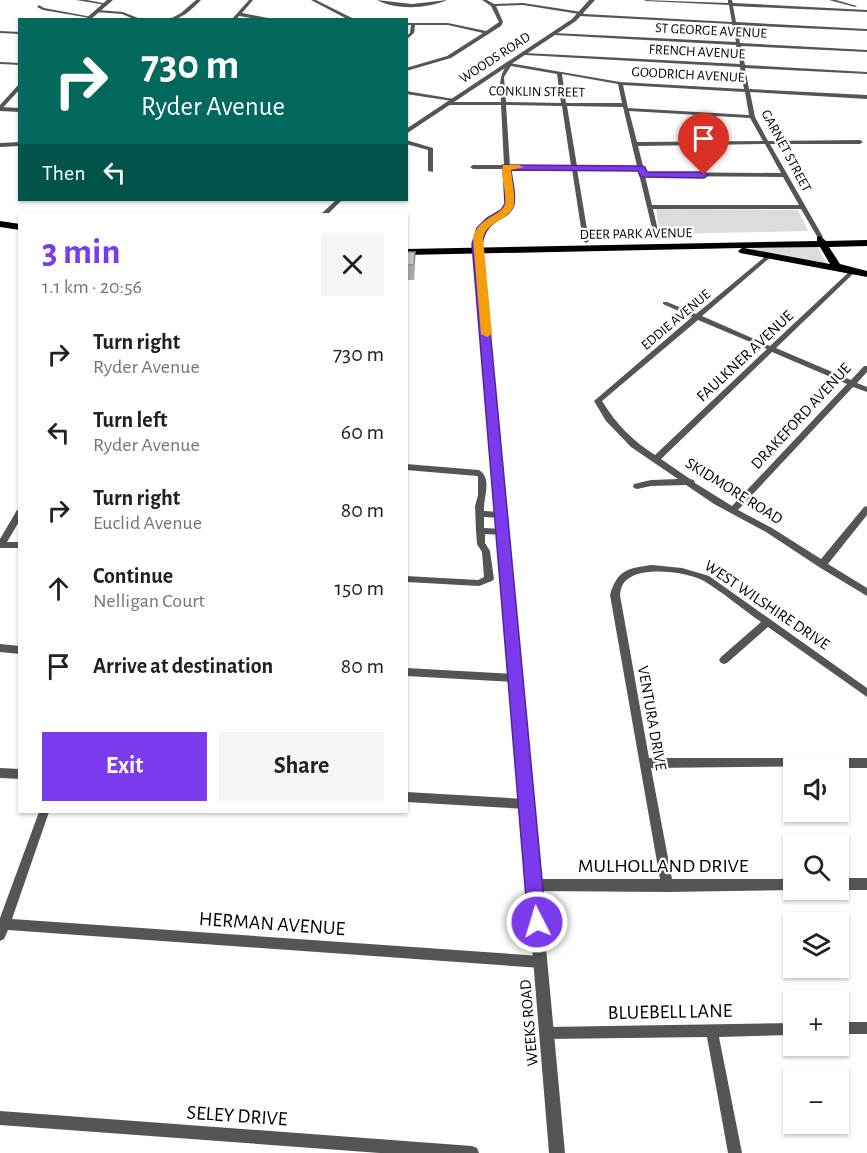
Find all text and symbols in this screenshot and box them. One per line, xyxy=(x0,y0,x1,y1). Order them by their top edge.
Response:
street label: ST GEORGE AVENUE xyxy=(655,21,768,41)
street label: WOODS ROAD xyxy=(457,30,533,86)
icon: right xyxy=(42,42,120,120)
street label: FRENCH AVENUE xyxy=(648,42,746,62)
text: 730 m xyxy=(141,44,239,86)
street label: GOODRICH AVENUE xyxy=(631,65,745,85)
street label: CONKLIN STREET xyxy=(489,84,585,100)
text: Ryder Avenue xyxy=(141,93,285,120)
street label: GARNET STREET xyxy=(758,107,814,195)
pin xyxy=(678,113,729,175)
icon: arrive xyxy=(687,122,720,155)
icon: left xyxy=(98,156,131,189)
text: Then xyxy=(42,162,86,184)
street label: DEER PARK AVENUE xyxy=(580,226,693,242)
button: close xyxy=(321,233,384,296)
text: 3 min xyxy=(42,234,120,270)
text: 1.1 km · 20:56 xyxy=(42,277,142,297)
street label: EDDIE AVENUE xyxy=(639,287,713,353)
street label: FAULKNER AVENUE xyxy=(694,307,797,405)
text: Turn right xyxy=(93,331,180,353)
icon: right xyxy=(42,338,75,371)
text: 730 m xyxy=(333,343,384,365)
text: Ryder Avenue xyxy=(93,357,200,377)
street label: DRAKEFORD AVENUE xyxy=(748,360,854,472)
text: Turn left xyxy=(93,409,167,431)
icon: left xyxy=(42,416,75,449)
text: 60 m xyxy=(341,421,384,443)
text: Ryder Avenue xyxy=(93,435,200,455)
street label: SKIDMORE ROAD xyxy=(683,455,785,527)
text: Turn right xyxy=(93,487,180,509)
icon: right xyxy=(42,494,75,527)
text: 80 m xyxy=(341,499,384,521)
text: Euclid Avenue xyxy=(93,513,202,533)
street label: WEST WILSHIRE DRIVE xyxy=(702,557,833,653)
text: Continue xyxy=(93,565,173,587)
icon: ahead xyxy=(42,572,75,605)
text: 150 m xyxy=(334,577,384,599)
text: Nelligan Court xyxy=(93,591,205,611)
icon: arrive xyxy=(42,650,75,683)
text: Arrive at destination xyxy=(93,655,273,677)
text: 80 m xyxy=(341,655,384,677)
street label: VENTURA DRIVE xyxy=(635,664,669,772)
button: Exit xyxy=(42,732,207,801)
button: Share xyxy=(219,732,384,801)
map controls xyxy=(783,756,849,1134)
button: sound xyxy=(783,756,849,822)
button: search xyxy=(783,834,849,900)
street label: MULHOLLAND DRIVE xyxy=(578,856,749,876)
position arrow xyxy=(505,890,569,954)
street label: HERMAN AVENUE xyxy=(198,909,346,939)
button: layers xyxy=(783,912,849,978)
street label: WEEKS ROAD xyxy=(517,979,541,1067)
button: + xyxy=(783,990,849,1056)
street label: BLUEBELL LANE xyxy=(607,1001,733,1023)
button: − xyxy=(783,1068,849,1134)
street label: SELEY DRIVE xyxy=(186,1103,288,1130)

